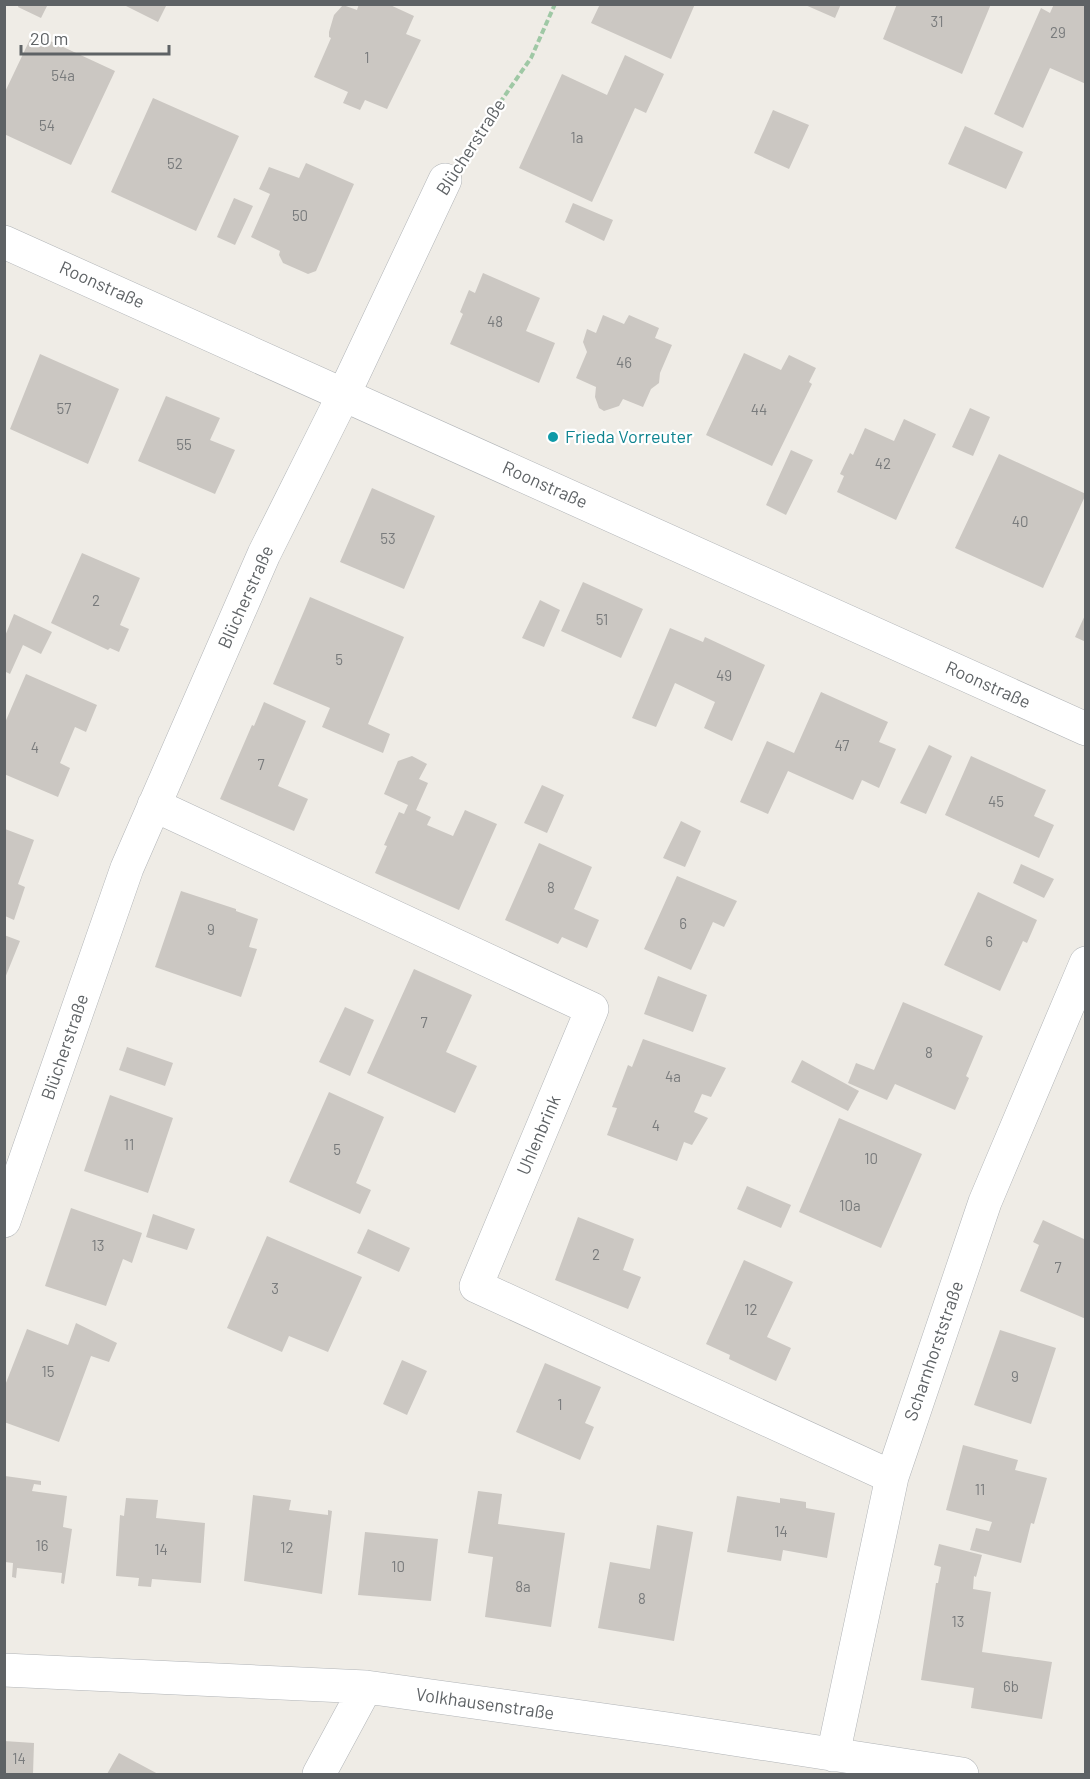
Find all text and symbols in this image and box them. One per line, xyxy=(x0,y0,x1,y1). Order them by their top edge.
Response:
house number: 31 xyxy=(931,12,943,30)
scale bar xyxy=(21,18,170,56)
house number: 29 xyxy=(1050,23,1066,41)
text: 20 m xyxy=(30,27,68,49)
house number: 1 xyxy=(364,48,370,66)
house number: 54a xyxy=(51,66,75,84)
street label: Blücherstraße xyxy=(431,94,510,199)
house number: 54 xyxy=(39,116,55,134)
house number: 1a xyxy=(571,128,583,146)
house number: 52 xyxy=(167,154,183,172)
house number: 50 xyxy=(292,206,308,224)
street label: Roonstraße xyxy=(56,256,148,313)
house number: 48 xyxy=(487,312,503,330)
house number: 46 xyxy=(616,353,632,371)
house number: 57 xyxy=(57,399,71,417)
house number: 44 xyxy=(751,400,767,418)
place label: Frieda Vorreuter xyxy=(565,425,693,447)
marker: Frieda Vorreuter xyxy=(546,430,560,444)
house number: 55 xyxy=(176,435,192,453)
house number: 42 xyxy=(875,454,891,472)
street label: Roonstraße xyxy=(499,456,591,513)
house number: 40 xyxy=(1012,512,1028,530)
house number: 53 xyxy=(380,529,396,547)
street label: Blücherstraße xyxy=(213,542,278,652)
house number: 2 xyxy=(92,591,100,609)
house number: 51 xyxy=(596,610,608,628)
house number: 5 xyxy=(335,650,343,668)
street label: Roonstraße xyxy=(942,656,1034,713)
house number: 49 xyxy=(716,666,732,684)
house number: 47 xyxy=(835,736,849,754)
house number: 4 xyxy=(31,738,39,756)
house number: 7 xyxy=(257,755,265,773)
house number: 45 xyxy=(988,792,1004,810)
house number: 8 xyxy=(547,878,555,896)
house number: 6 xyxy=(679,914,687,932)
house number: 9 xyxy=(207,920,215,938)
house number: 6 xyxy=(985,932,993,950)
street label: Blücherstraße xyxy=(36,991,92,1103)
house number: 7 xyxy=(420,1013,428,1031)
house number: 8 xyxy=(925,1043,933,1061)
house number: 4a xyxy=(665,1067,681,1085)
street label: Uhlenbrink xyxy=(511,1091,565,1178)
house number: 4 xyxy=(652,1116,660,1134)
house number: 11 xyxy=(124,1135,134,1153)
house number: 5 xyxy=(333,1140,341,1158)
house number: 10 xyxy=(864,1149,878,1167)
house number: 10a xyxy=(839,1196,861,1214)
house number: 13 xyxy=(92,1236,104,1254)
house number: 2 xyxy=(592,1245,600,1263)
house number: 7 xyxy=(1054,1258,1062,1276)
street label: Scharnhorststraße xyxy=(899,1278,967,1424)
house number: 3 xyxy=(271,1279,279,1297)
house number: 12 xyxy=(744,1300,758,1318)
house number: 15 xyxy=(42,1362,54,1380)
house number: 9 xyxy=(1011,1367,1019,1385)
house number: 1 xyxy=(557,1395,563,1413)
house number: 11 xyxy=(975,1480,985,1498)
house number: 14 xyxy=(774,1522,788,1540)
house number: 16 xyxy=(36,1536,48,1554)
house number: 12 xyxy=(280,1538,294,1556)
house number: 14 xyxy=(154,1540,168,1558)
house number: 10 xyxy=(391,1557,405,1575)
house number: 8a xyxy=(515,1577,531,1595)
house number: 8 xyxy=(638,1589,646,1607)
house number: 13 xyxy=(952,1612,964,1630)
house number: 6b xyxy=(1003,1677,1019,1695)
street label: Volkhausenstraße xyxy=(414,1682,556,1724)
house number: 14 xyxy=(12,1749,26,1767)

